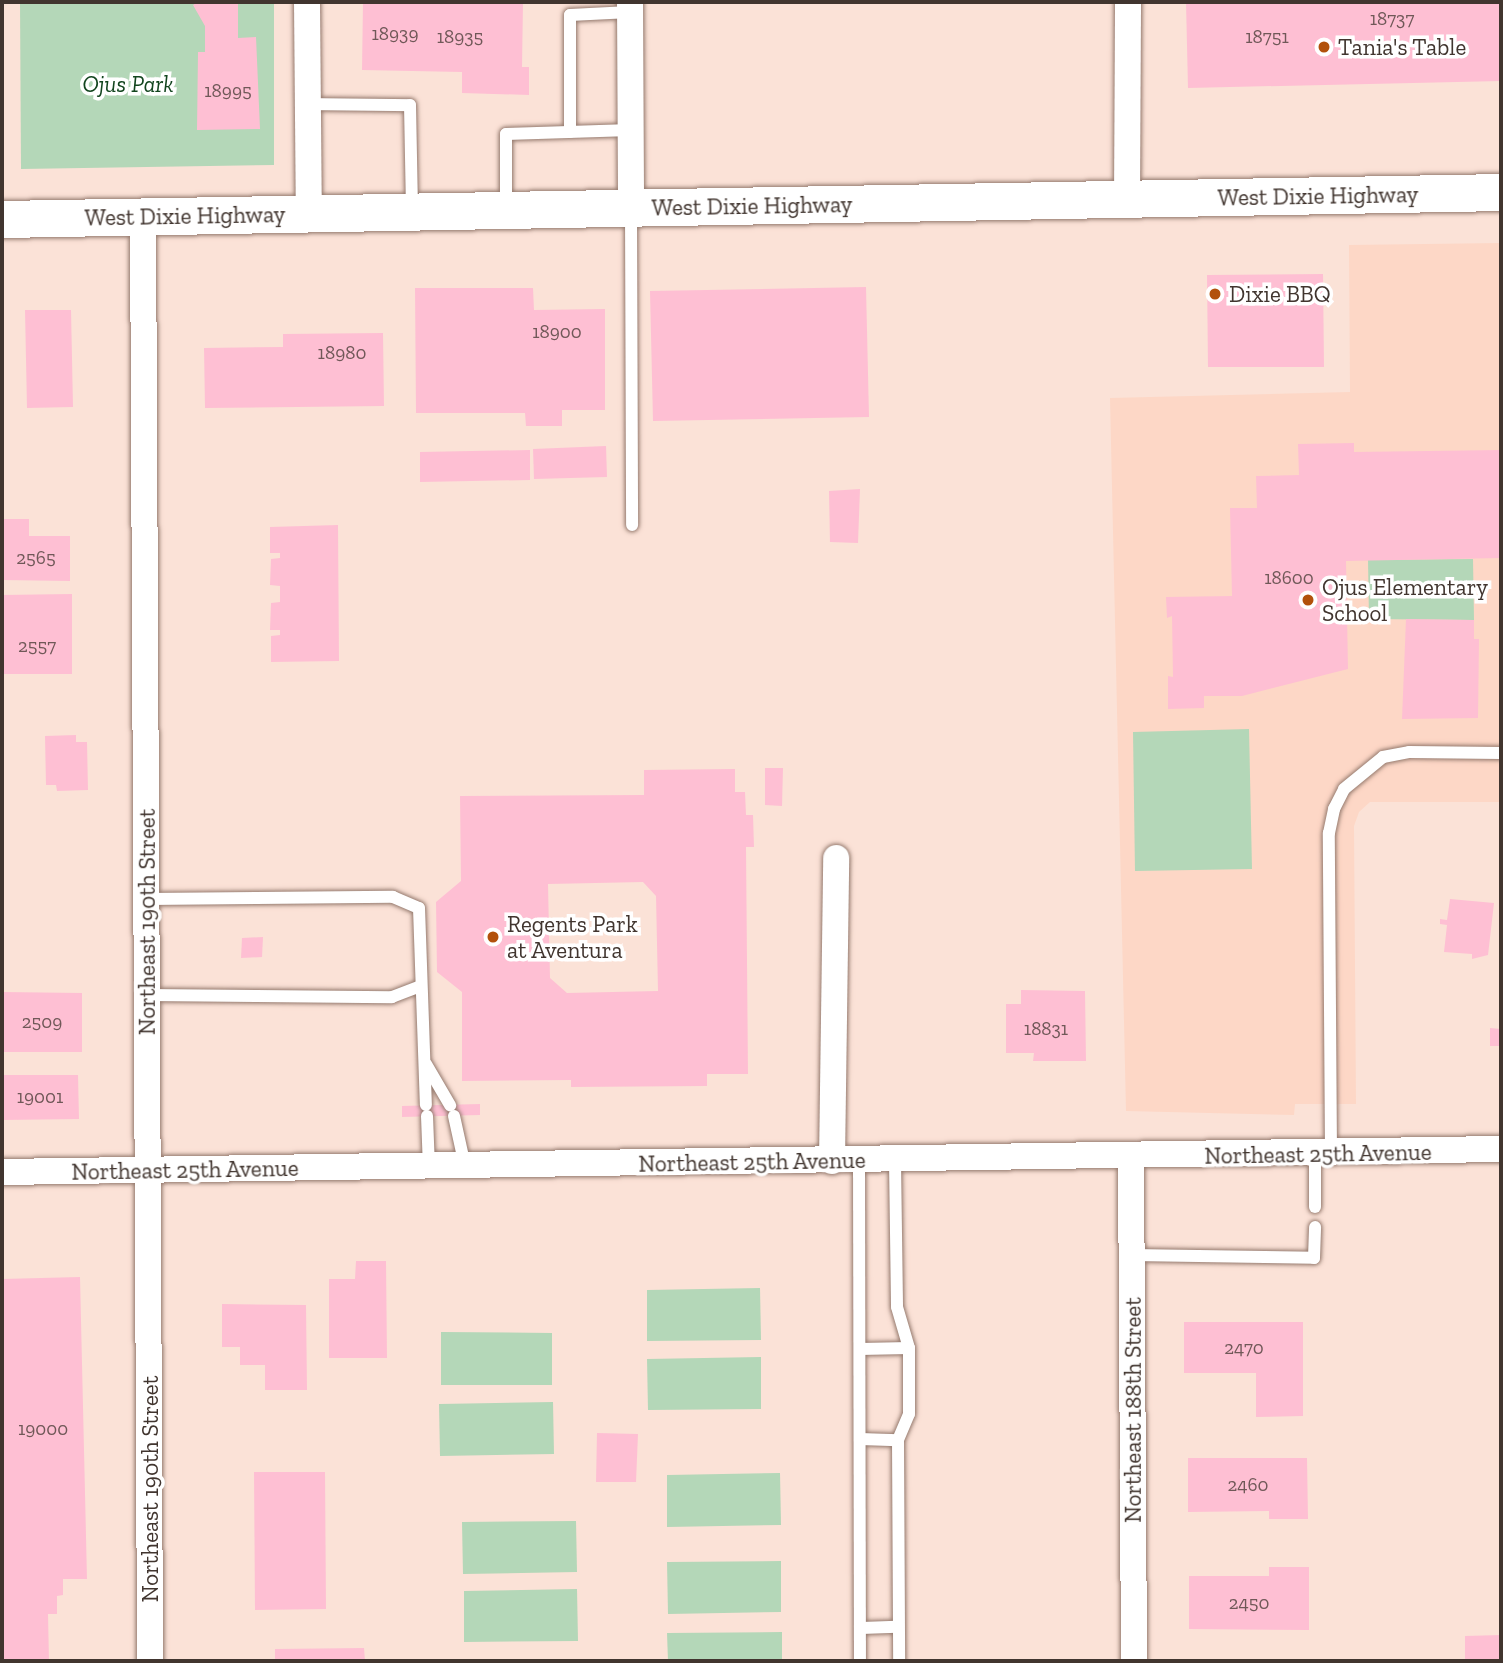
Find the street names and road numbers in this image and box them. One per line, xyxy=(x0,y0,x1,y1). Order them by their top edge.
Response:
street label: West Dixie Highway xyxy=(1217,180,1419,212)
street label: West Dixie Highway xyxy=(651,190,853,222)
street label: West Dixie Highway xyxy=(84,200,286,232)
street label: Northeast 190th Street xyxy=(133,809,161,1035)
street label: Northeast 25th Avenue xyxy=(1204,1138,1432,1170)
street label: Northeast 25th Avenue xyxy=(638,1146,866,1178)
street label: Northeast 25th Avenue xyxy=(71,1154,299,1186)
street label: Northeast 188th Street xyxy=(1119,1297,1147,1523)
street label: Northeast 190th Street xyxy=(136,1376,164,1602)

